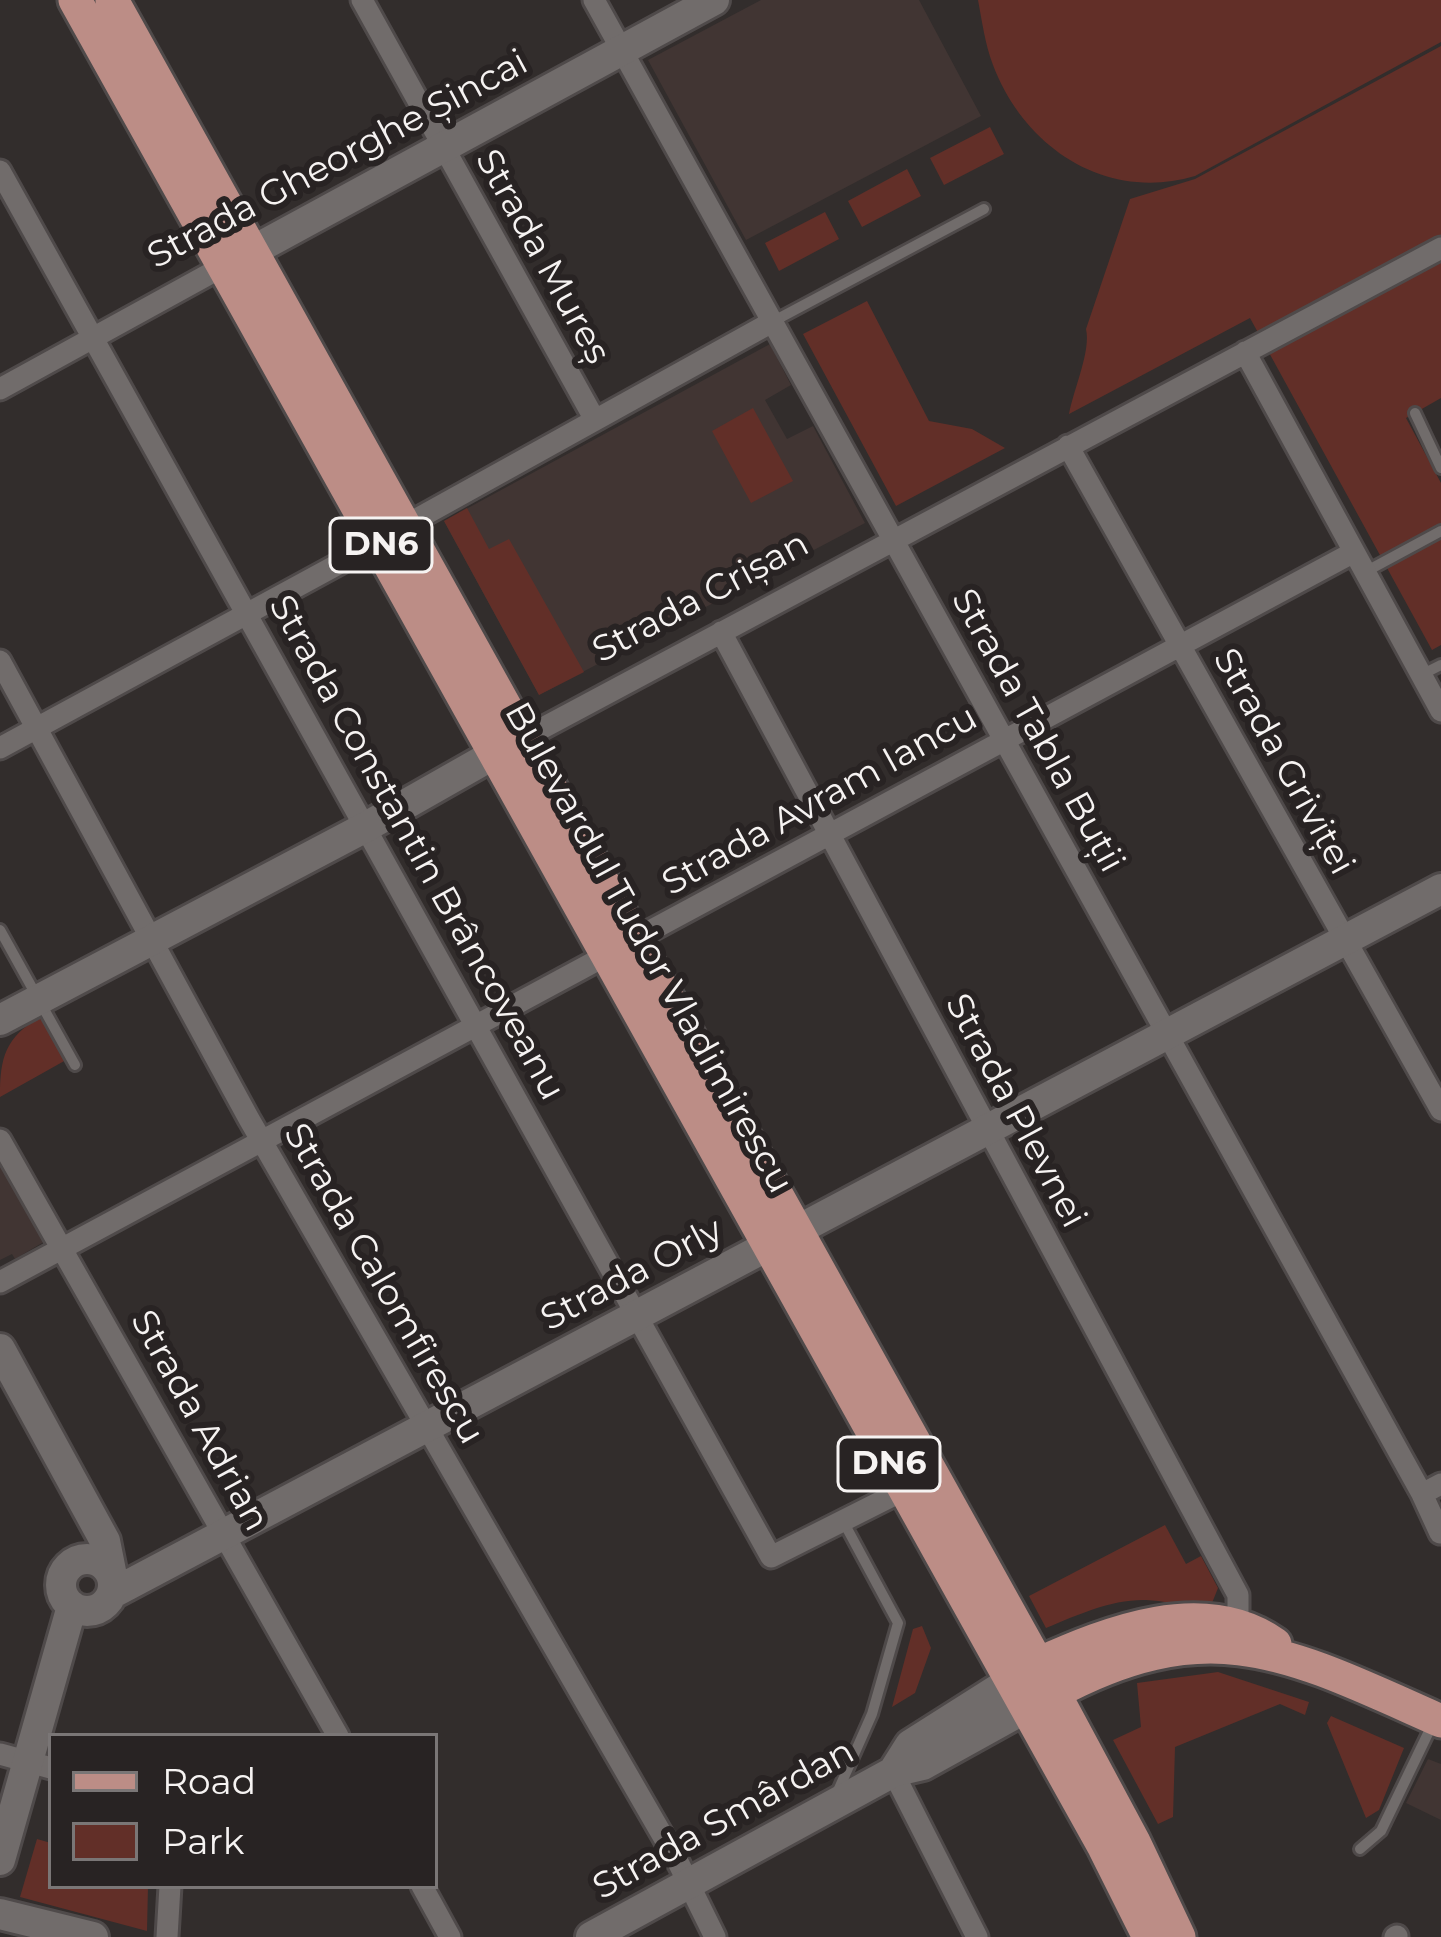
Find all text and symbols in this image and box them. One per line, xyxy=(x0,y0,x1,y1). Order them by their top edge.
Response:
street label: Strada Gheorghe Șincai xyxy=(141,41,535,279)
street label: Strada Mureș xyxy=(465,142,619,372)
road number: DN6 xyxy=(330,518,432,572)
street label: Strada Crișan xyxy=(586,523,816,673)
street label: Strada Tabla Buții xyxy=(941,582,1133,880)
street label: Strada Constantin Brâncoveanu xyxy=(259,588,573,1108)
street label: Strada Griviței xyxy=(1203,641,1363,883)
street label: Bulevardul Tudor Vladimirescu xyxy=(495,695,801,1201)
street label: Strada Avram Iancu xyxy=(655,696,985,906)
street label: Strada Plevnei xyxy=(935,987,1095,1235)
street label: Strada Calomfirescu xyxy=(274,1116,492,1452)
street label: Strada Orly xyxy=(534,1209,730,1341)
street label: Strada Adrian xyxy=(121,1303,277,1539)
road number: DN6 xyxy=(838,1437,940,1491)
street label: Strada Smârdan xyxy=(586,1730,862,1910)
legend xyxy=(48,1733,438,1889)
text: Road xyxy=(162,1759,256,1803)
text: Park xyxy=(162,1819,244,1863)

